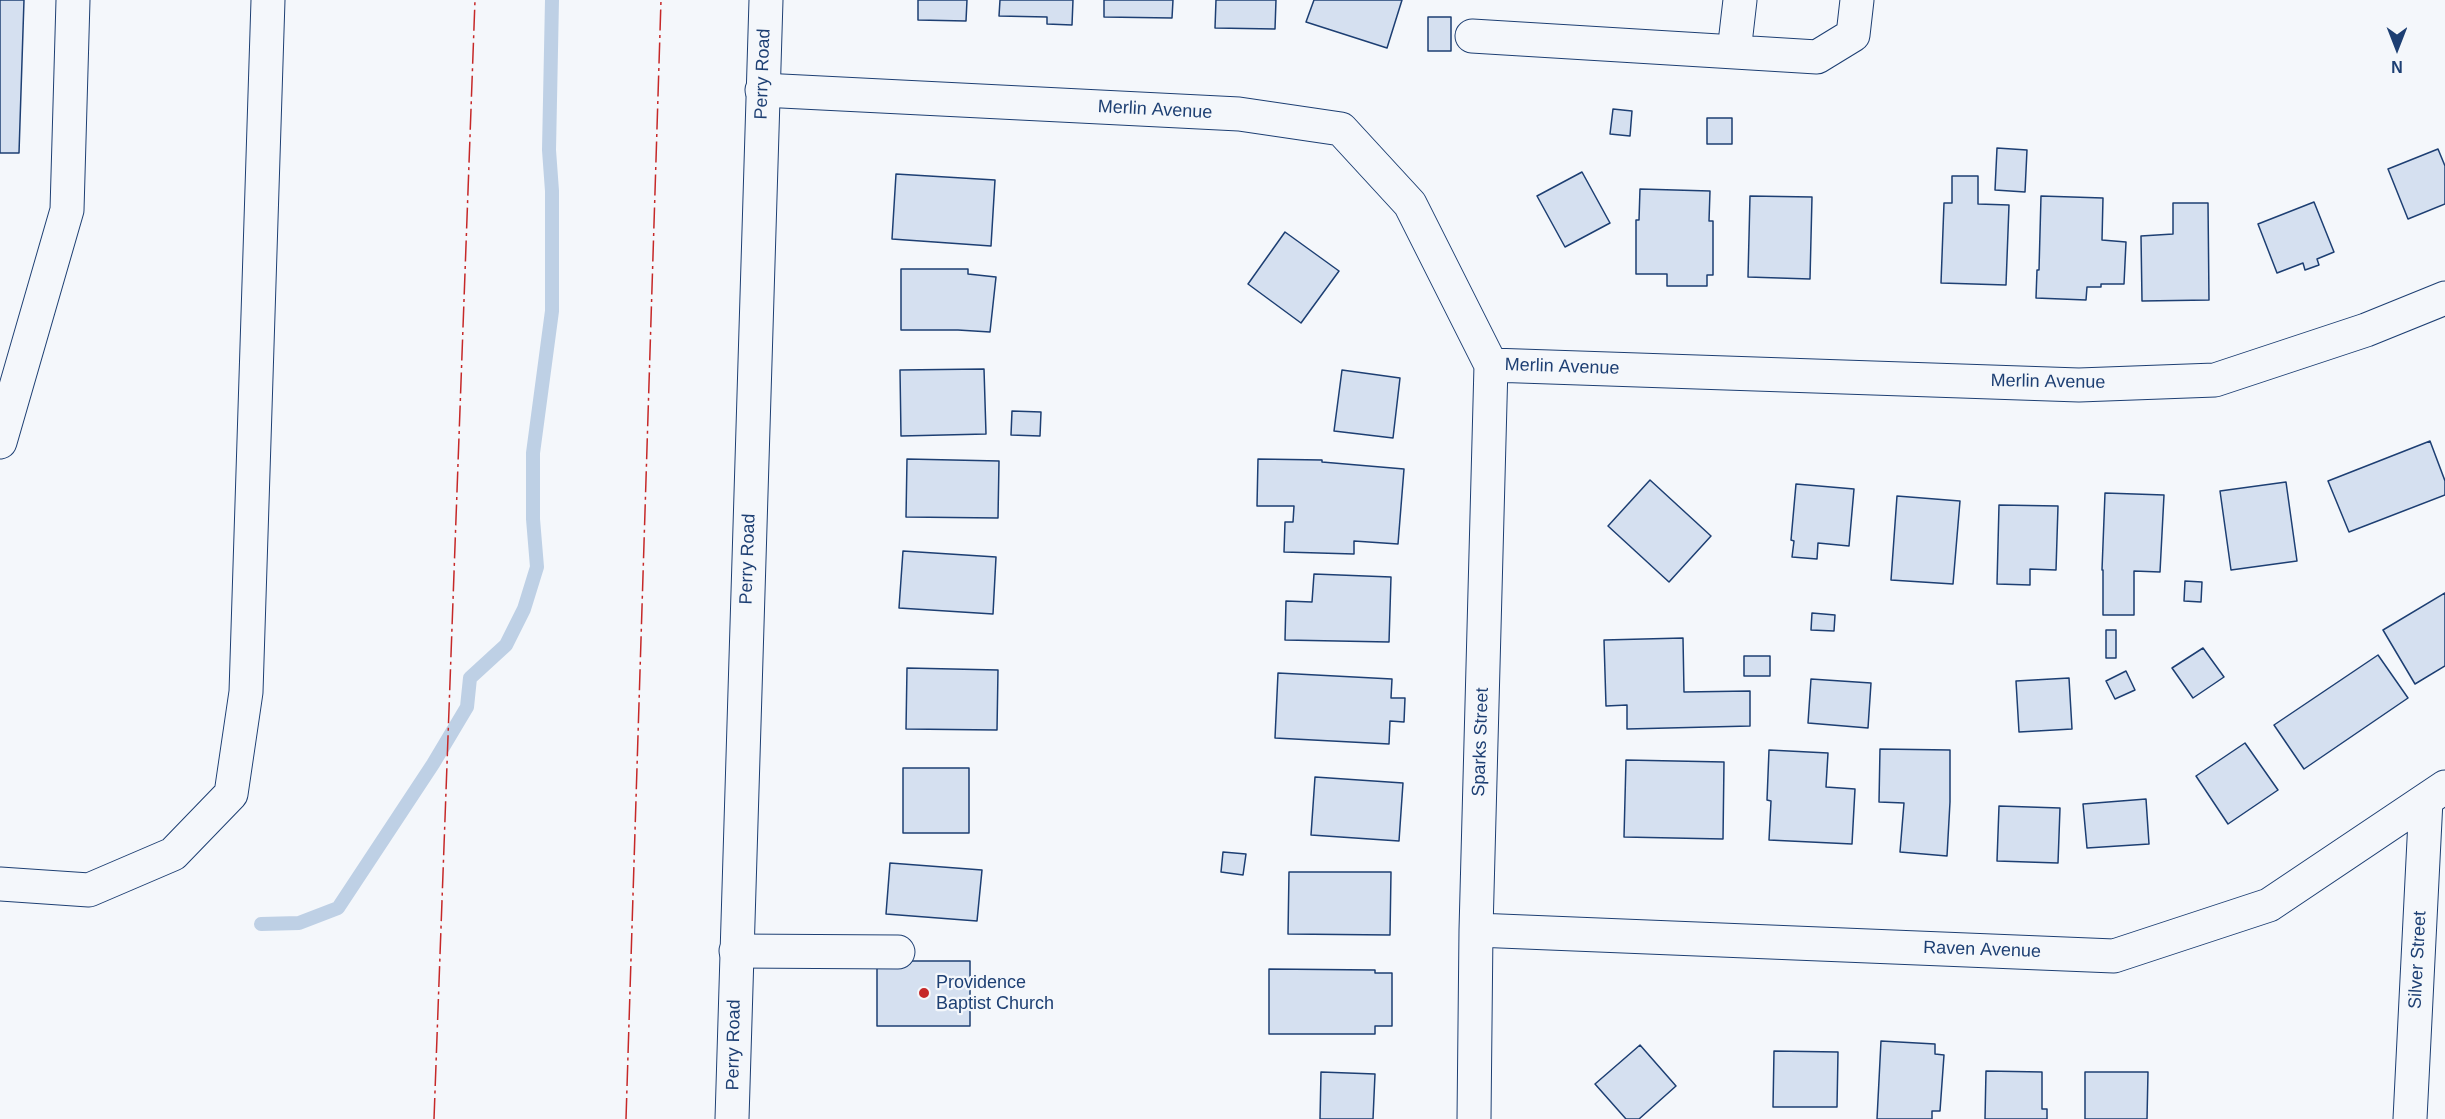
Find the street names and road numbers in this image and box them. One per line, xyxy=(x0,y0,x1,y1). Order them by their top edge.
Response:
street label: Perry Road xyxy=(751,28,775,120)
street label: Merlin Avenue xyxy=(1097,96,1213,124)
street label: Merlin Avenue xyxy=(1504,354,1620,380)
street label: Merlin Avenue xyxy=(1990,370,2106,394)
street label: Perry Road xyxy=(736,513,760,605)
street label: Sparks Street xyxy=(1468,687,1494,797)
street label: Silver Street xyxy=(2405,910,2431,1010)
street label: Raven Avenue xyxy=(1923,937,2041,963)
street label: Perry Road xyxy=(722,999,746,1091)

